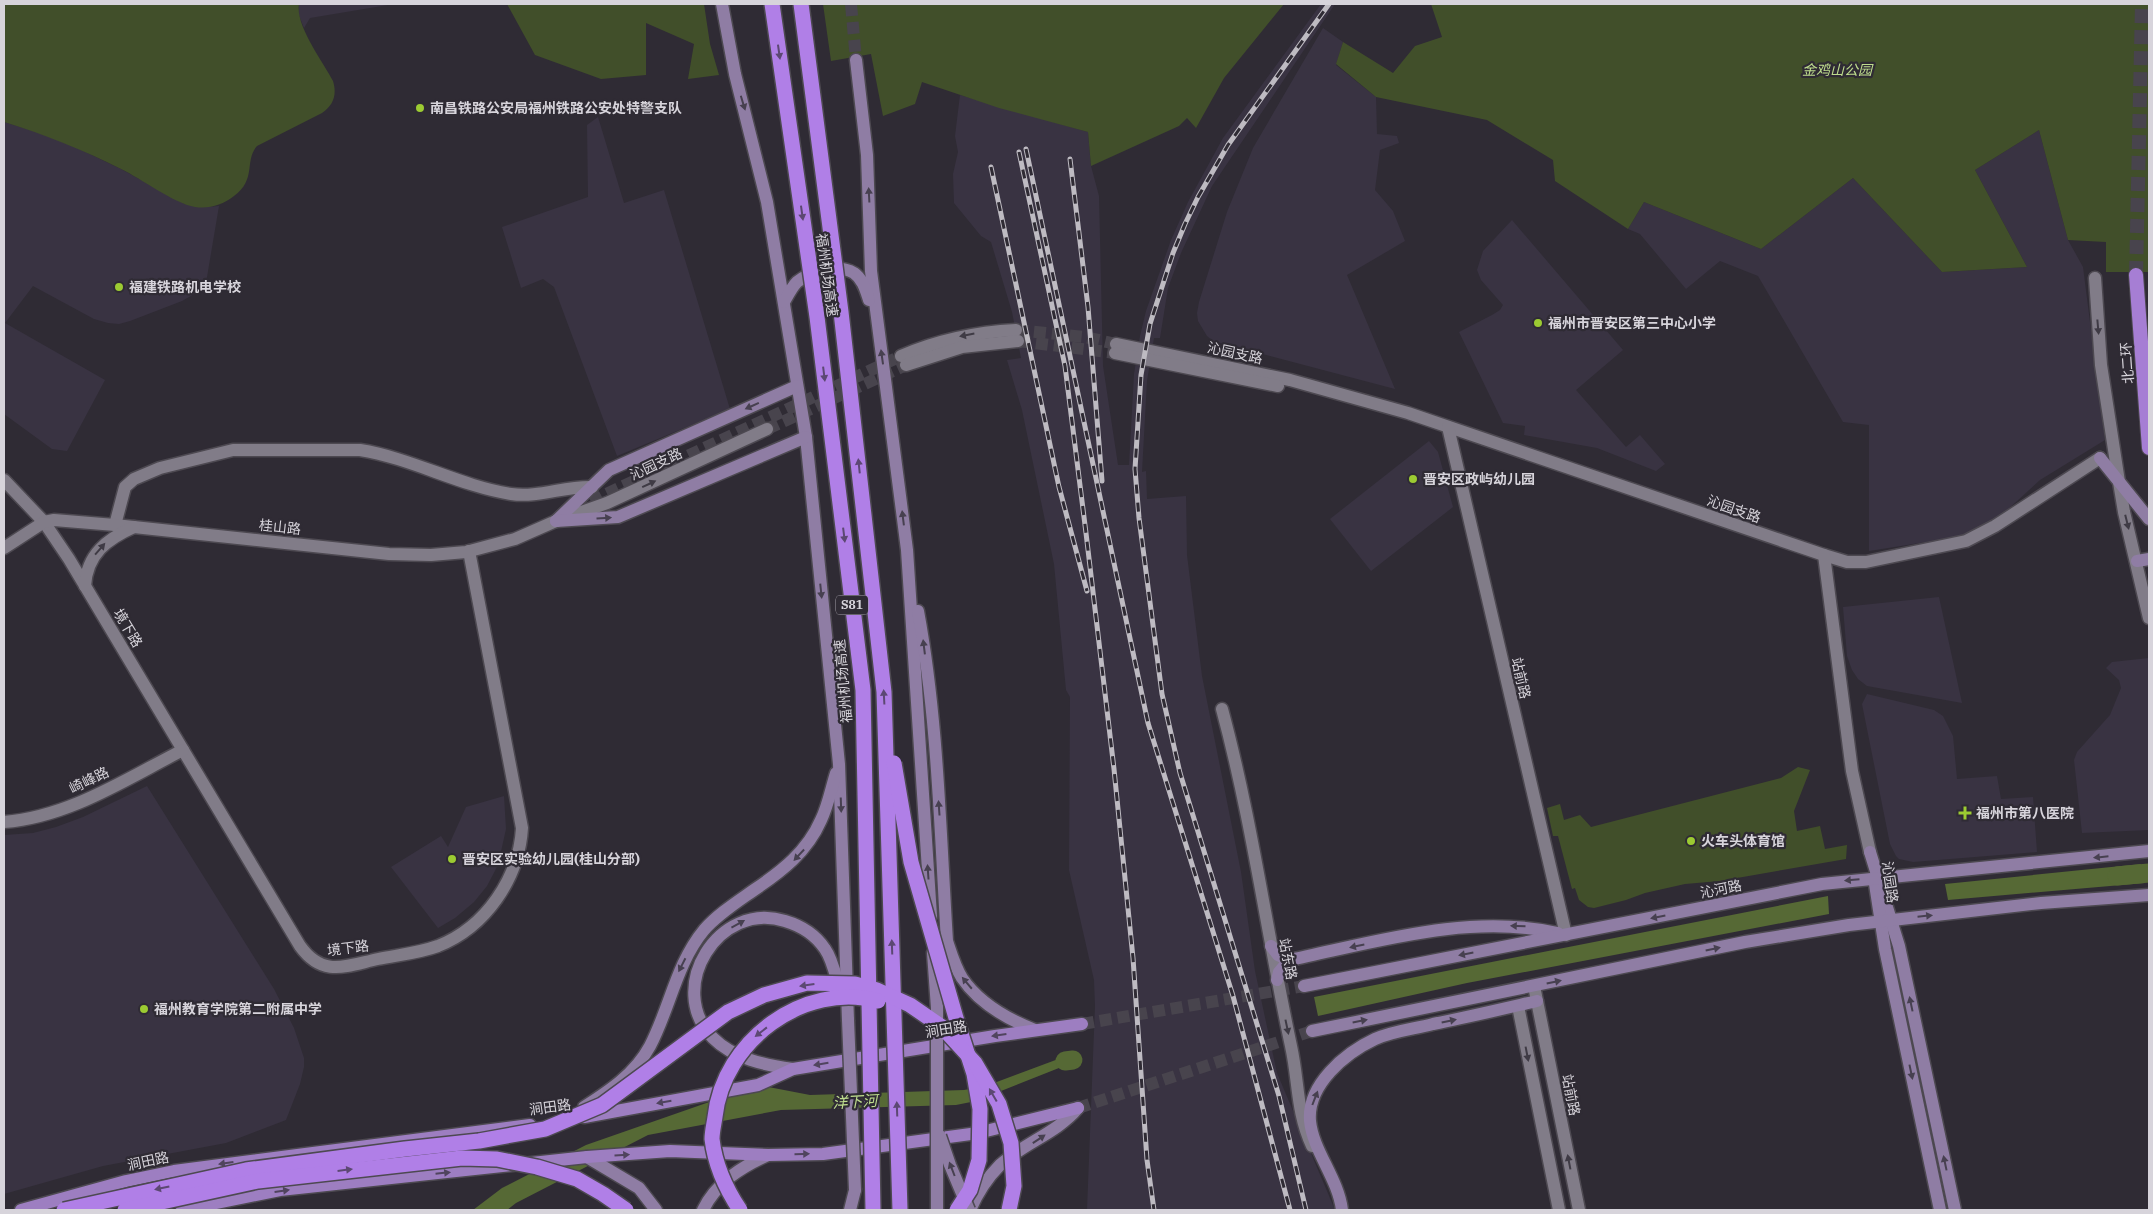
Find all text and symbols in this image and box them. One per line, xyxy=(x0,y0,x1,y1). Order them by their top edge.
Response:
one-way arrow xyxy=(775,44,783,60)
park label: 金鸡山公园 xyxy=(1802,61,1874,79)
one-way arrow xyxy=(739,95,747,110)
place label: 南昌铁路公安局福州铁路公安处特警支队 xyxy=(430,99,682,117)
marker: 南昌铁路公安局福州铁路公安处特警支队 xyxy=(414,102,426,114)
one-way arrow xyxy=(865,187,873,203)
one-way arrow xyxy=(798,205,806,221)
street label: 福州机场高速 xyxy=(812,232,842,318)
place label: 福建铁路机电学校 xyxy=(129,278,241,296)
marker: 福建铁路机电学校 xyxy=(113,281,125,293)
place label: 福州市晋安区第三中心小学 xyxy=(1548,314,1716,332)
marker: 福州市晋安区第三中心小学 xyxy=(1532,317,1544,329)
one-way arrow xyxy=(2094,319,2102,335)
one-way arrow xyxy=(959,332,975,340)
street label: 沁园支路 xyxy=(1206,338,1264,368)
street label: 北二环 xyxy=(2117,341,2137,385)
one-way arrow xyxy=(877,348,885,364)
one-way arrow xyxy=(820,366,828,382)
one-way arrow xyxy=(745,403,759,411)
street label: 沁园支路 xyxy=(627,444,685,484)
one-way arrow xyxy=(855,457,863,473)
place label: 晋安区政屿幼儿园 xyxy=(1423,470,1535,488)
marker: 晋安区政屿幼儿园 xyxy=(1407,473,1419,485)
one-way arrow xyxy=(642,479,656,487)
street label: 沁园支路 xyxy=(1705,491,1763,527)
one-way arrow xyxy=(899,510,907,526)
one-way arrow xyxy=(596,513,612,521)
one-way arrow xyxy=(2123,515,2131,530)
street label: 桂山路 xyxy=(258,516,302,538)
one-way arrow xyxy=(840,527,848,543)
one-way arrow xyxy=(94,543,106,555)
one-way arrow xyxy=(817,583,825,599)
road number: S81 xyxy=(836,596,868,614)
street label: 境下路 xyxy=(109,605,147,651)
street label: 福州机场高速 xyxy=(830,638,856,724)
one-way arrow xyxy=(920,638,928,654)
street label: 站前路 xyxy=(1508,656,1534,700)
one-way arrow xyxy=(880,688,888,704)
street label: 崎峰路 xyxy=(66,763,112,797)
one-way arrow xyxy=(837,797,845,813)
one-way arrow xyxy=(934,800,942,816)
place label: 福州市第八医院 xyxy=(1976,804,2074,822)
marker: 福州市第八医院 xyxy=(1958,806,1972,820)
place label: 火车头体育馆 xyxy=(1701,832,1785,850)
marker: 火车头体育馆 xyxy=(1685,835,1697,847)
one-way arrow xyxy=(793,849,804,862)
place label: 晋安区实验幼儿园(桂山分部) xyxy=(462,850,640,868)
marker: 晋安区实验幼儿园(桂山分部) xyxy=(446,853,458,865)
one-way arrow xyxy=(2092,853,2108,861)
street label: 沁园路 xyxy=(1878,860,1902,904)
one-way arrow xyxy=(924,864,932,880)
street label: 沁河路 xyxy=(1699,876,1743,902)
one-way arrow xyxy=(1844,877,1860,885)
one-way arrow xyxy=(1918,912,1934,920)
one-way arrow xyxy=(1649,913,1665,921)
one-way arrow xyxy=(730,920,745,928)
one-way arrow xyxy=(1510,922,1526,930)
street label: 境下路 xyxy=(326,937,370,959)
street label: 站东路 xyxy=(1275,937,1301,981)
one-way arrow xyxy=(888,938,896,954)
one-way arrow xyxy=(1349,942,1365,950)
one-way arrow xyxy=(1705,945,1721,953)
one-way arrow xyxy=(1459,950,1474,958)
one-way arrow xyxy=(678,958,686,972)
one-way arrow xyxy=(961,978,973,990)
one-way arrow xyxy=(1546,978,1561,986)
one-way arrow xyxy=(798,981,814,989)
one-way arrow xyxy=(1907,996,1915,1011)
place label: 福州教育学院第二附属中学 xyxy=(154,1000,322,1018)
marker: 福州教育学院第二附属中学 xyxy=(138,1003,150,1015)
street label: 涧田路 xyxy=(924,1017,968,1041)
one-way arrow xyxy=(1353,1017,1368,1025)
one-way arrow xyxy=(1441,1017,1456,1025)
one-way arrow xyxy=(1283,1020,1291,1035)
one-way arrow xyxy=(754,1026,767,1037)
one-way arrow xyxy=(991,1031,1007,1039)
one-way arrow xyxy=(1523,1046,1531,1061)
one-way arrow xyxy=(813,1061,829,1069)
one-way arrow xyxy=(1907,1064,1915,1079)
street label: 站前路 xyxy=(1558,1073,1584,1117)
one-way arrow xyxy=(989,1089,998,1102)
one-way arrow xyxy=(1311,1090,1319,1105)
water label: 洋下河 xyxy=(832,1091,881,1112)
street label: 涧田路 xyxy=(528,1095,572,1119)
one-way arrow xyxy=(656,1099,672,1107)
one-way arrow xyxy=(892,1101,900,1117)
one-way arrow xyxy=(1032,1134,1046,1144)
street label: 涧田路 xyxy=(126,1148,170,1174)
one-way arrow xyxy=(615,1150,631,1158)
one-way arrow xyxy=(794,1150,810,1158)
one-way arrow xyxy=(1940,1154,1948,1170)
one-way arrow xyxy=(1565,1155,1573,1170)
one-way arrow xyxy=(218,1159,234,1167)
one-way arrow xyxy=(947,1161,955,1176)
one-way arrow xyxy=(337,1166,353,1174)
one-way arrow xyxy=(436,1169,452,1177)
one-way arrow xyxy=(155,1184,170,1192)
one-way arrow xyxy=(274,1186,290,1194)

